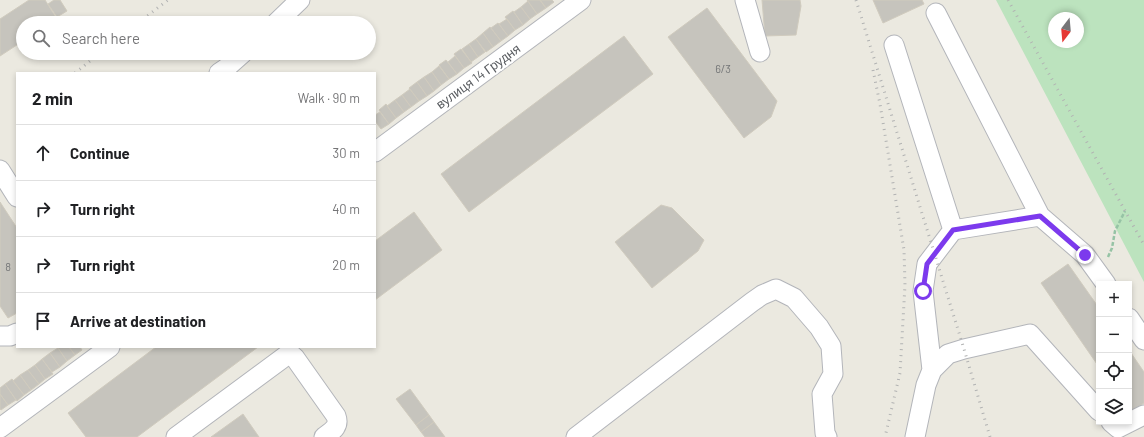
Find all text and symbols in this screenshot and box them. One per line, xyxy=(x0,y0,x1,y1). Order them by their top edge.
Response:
north arrow xyxy=(1048,12,1084,48)
search box xyxy=(16,16,376,60)
icon: search xyxy=(30,27,52,49)
text: Search here xyxy=(62,29,140,47)
street label: вулиця 14 Грудня xyxy=(433,40,523,112)
house number: 6/3 xyxy=(715,62,731,75)
text: 2 min xyxy=(32,88,73,108)
text: Walk · 90 m xyxy=(298,90,360,106)
icon: ahead xyxy=(32,142,54,164)
text: Continue xyxy=(70,144,130,162)
text: 30 m xyxy=(333,145,360,161)
icon: right xyxy=(32,198,54,220)
text: Turn right xyxy=(70,200,135,218)
text: 40 m xyxy=(332,201,360,217)
route end xyxy=(1076,246,1094,264)
icon: right xyxy=(32,254,54,276)
text: Turn right xyxy=(70,256,135,274)
text: 20 m xyxy=(332,257,360,273)
house number: 8 xyxy=(5,260,11,273)
map controls xyxy=(1096,281,1132,425)
button: + xyxy=(1096,281,1132,317)
route start xyxy=(914,282,932,300)
icon: arrive xyxy=(32,310,54,332)
text: Arrive at destination xyxy=(70,312,206,330)
button: − xyxy=(1096,317,1132,353)
button: locate xyxy=(1096,353,1132,389)
button: layers xyxy=(1096,389,1132,425)

